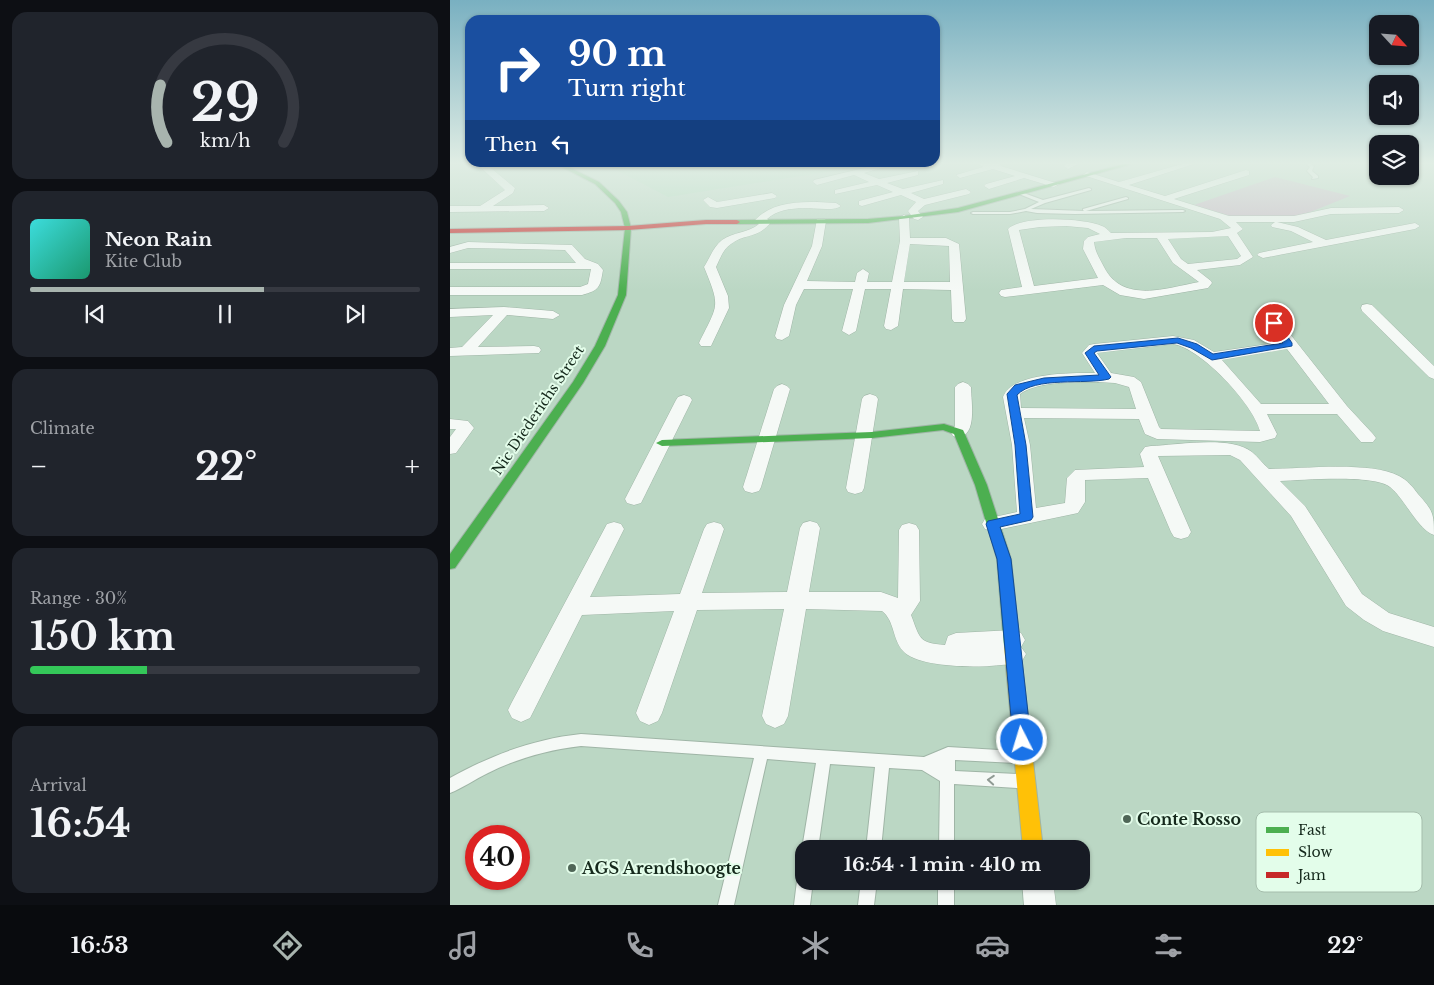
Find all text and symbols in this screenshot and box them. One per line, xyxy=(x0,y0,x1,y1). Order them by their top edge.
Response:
north arrow xyxy=(1369,15,1419,65)
map controls xyxy=(1369,15,1419,185)
text: 90 m xyxy=(568,32,666,75)
icon: right xyxy=(485,35,550,100)
text: 29 xyxy=(191,71,259,135)
text: Turn right xyxy=(568,75,686,102)
button: sound xyxy=(1369,75,1419,125)
text: km/h xyxy=(200,130,250,152)
icon: left xyxy=(547,130,575,158)
text: Then xyxy=(485,133,537,156)
button: layers xyxy=(1369,135,1419,185)
text: Neon Rain xyxy=(105,228,212,251)
text: Kite Club xyxy=(105,251,182,271)
icon: previous xyxy=(81,300,109,328)
icon: pause xyxy=(211,300,239,328)
icon: next xyxy=(341,300,369,328)
pin xyxy=(1253,302,1295,344)
icon: arrive xyxy=(1260,309,1288,337)
street label: Nic Diederichs Street xyxy=(488,341,588,478)
text: Climate xyxy=(30,418,95,438)
text: 22° xyxy=(195,443,257,490)
text: − xyxy=(30,449,48,484)
text: + xyxy=(405,449,420,484)
text: Range · 30% xyxy=(30,588,127,608)
text: 150 km xyxy=(30,613,175,660)
position arrow xyxy=(995,713,1047,765)
one-way arrow xyxy=(987,774,995,785)
text: Arrival xyxy=(30,775,87,795)
text: 16:54 xyxy=(30,800,131,847)
place label: Conte Rosso xyxy=(1137,809,1241,829)
legend xyxy=(1256,812,1422,892)
marker: Conte Rosso xyxy=(1121,813,1133,825)
text: Fast xyxy=(1298,821,1327,839)
speed limit sign: 40 xyxy=(465,825,530,890)
text: Slow xyxy=(1298,843,1332,861)
text: 16:54 · 1 min · 410 m xyxy=(844,853,1041,876)
place label: AGS Arendshoogte xyxy=(581,858,741,878)
marker: AGS Arendshoogte xyxy=(566,862,578,874)
text: Jam xyxy=(1296,866,1326,884)
icon: directions xyxy=(270,928,305,963)
icon: music xyxy=(446,928,481,963)
icon: phone xyxy=(622,928,657,963)
icon: climate xyxy=(798,928,833,963)
icon: car xyxy=(975,928,1010,963)
icon: filters xyxy=(1151,928,1186,963)
text: 16:53 xyxy=(71,932,128,959)
text: 22° xyxy=(1327,932,1363,959)

